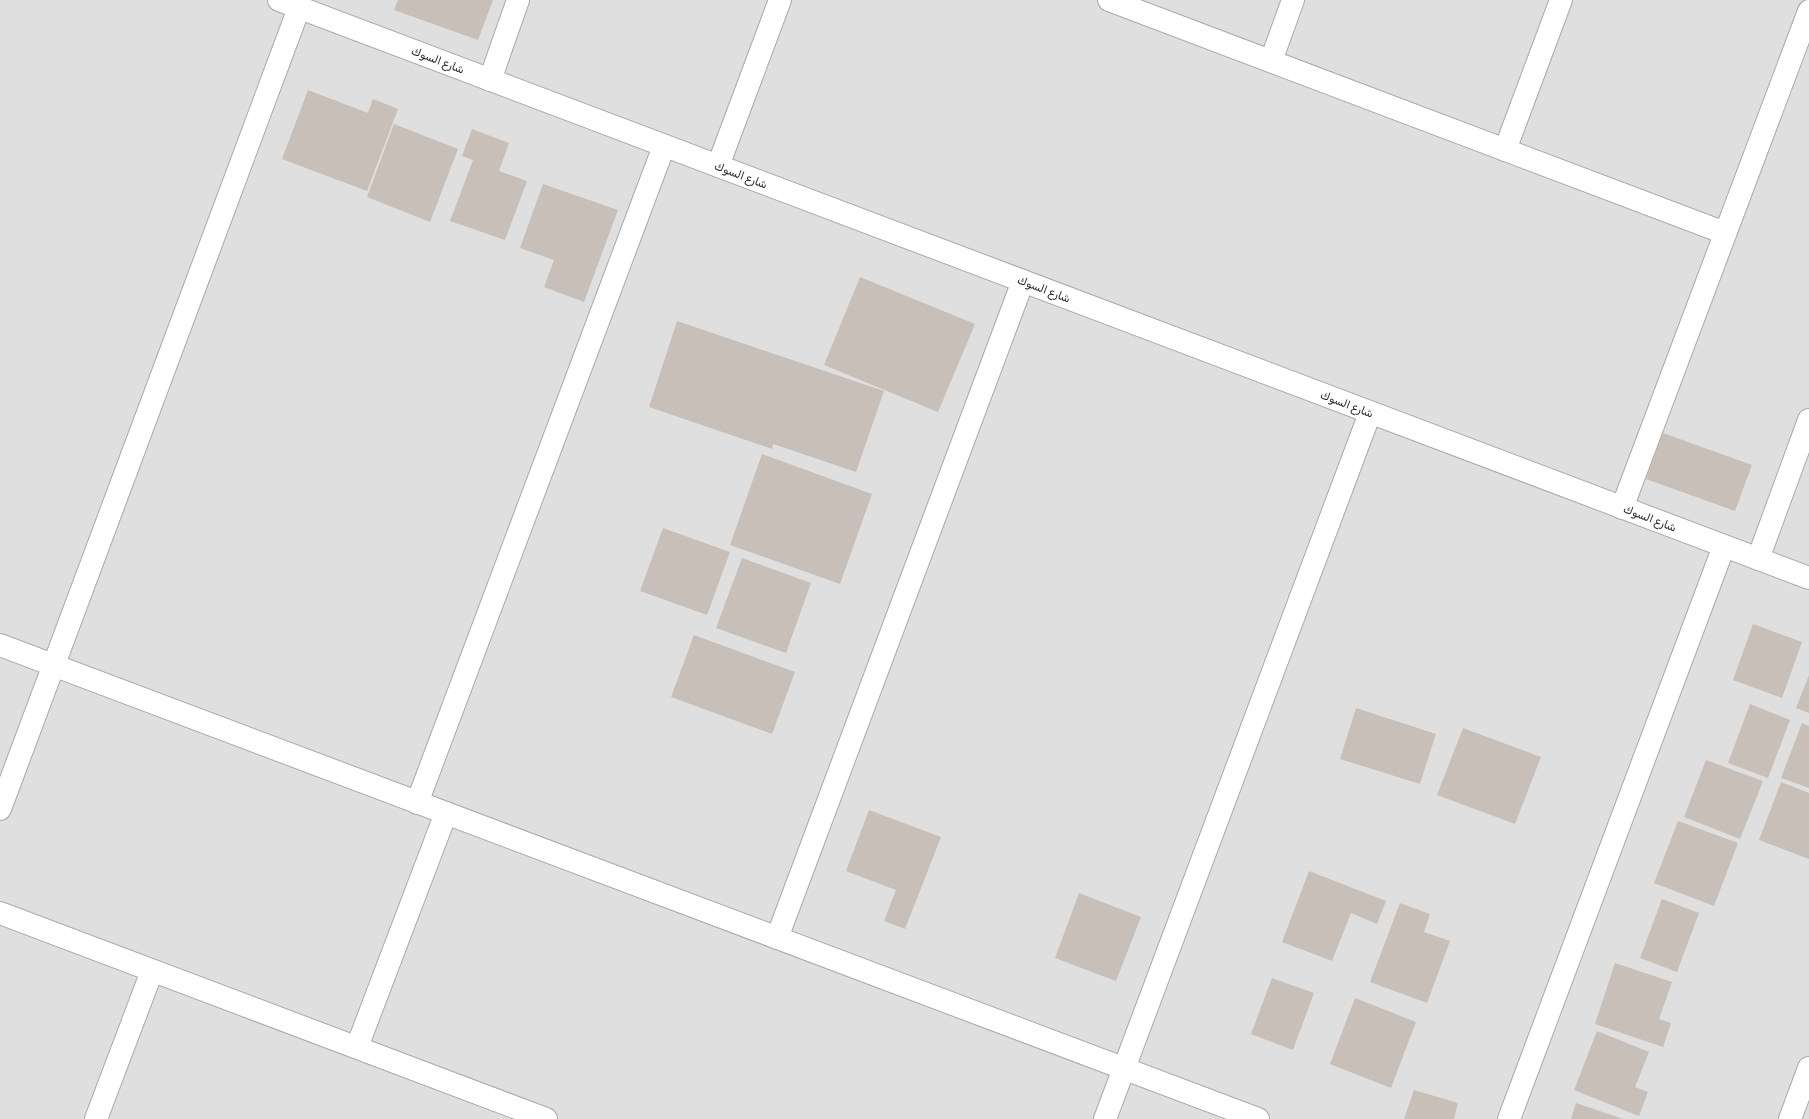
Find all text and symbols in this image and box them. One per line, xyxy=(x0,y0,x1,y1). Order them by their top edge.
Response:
street label: شارع السوك xyxy=(409,44,466,78)
street label: شارع السوك xyxy=(712,159,769,193)
street label: شارع السوك xyxy=(1015,273,1072,307)
street label: شارع السوك xyxy=(1318,388,1375,422)
street label: شارع السوك xyxy=(1621,502,1678,536)

